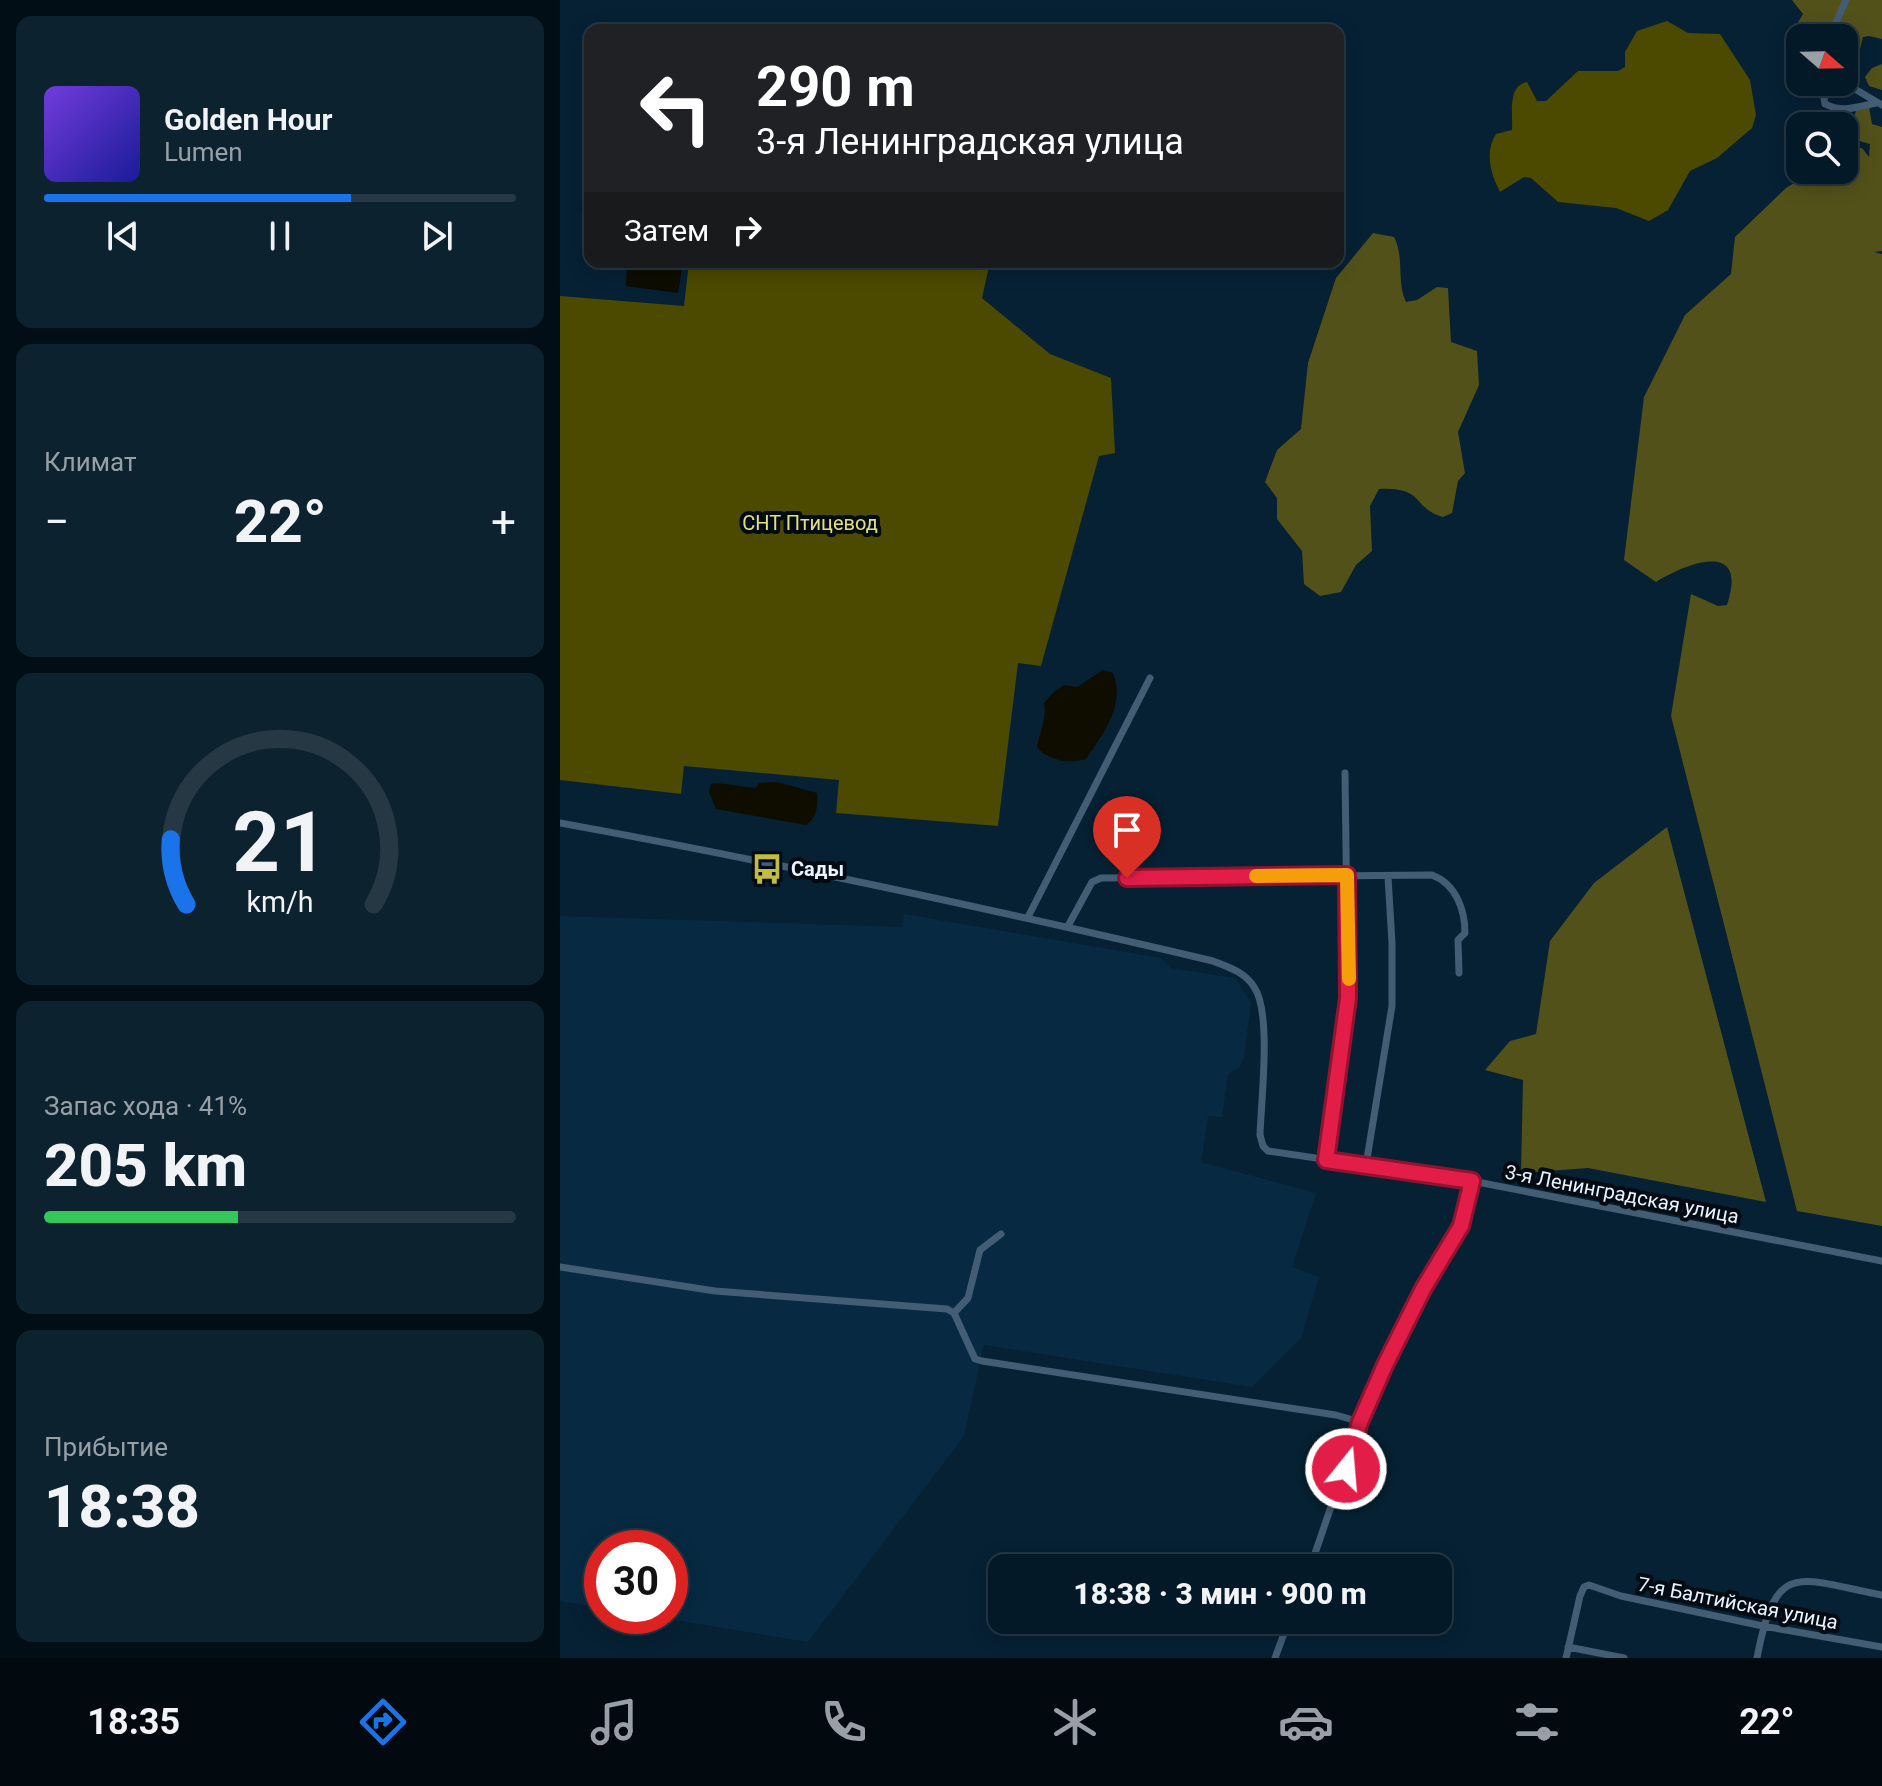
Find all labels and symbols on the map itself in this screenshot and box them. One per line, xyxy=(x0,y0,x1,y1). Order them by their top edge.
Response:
north arrow xyxy=(1786,24,1858,96)
park label: СНТ Птицевод xyxy=(742,511,878,535)
pin xyxy=(1093,796,1161,878)
bus stop icon: Сады xyxy=(750,852,784,886)
place label: Сады xyxy=(791,857,844,881)
street label: 3-я Ленинградская улица xyxy=(1503,1160,1741,1228)
position arrow xyxy=(1304,1427,1388,1511)
speed limit sign: 30 xyxy=(584,1530,688,1634)
street label: 7-я Балтийская улица xyxy=(1636,1572,1840,1634)

